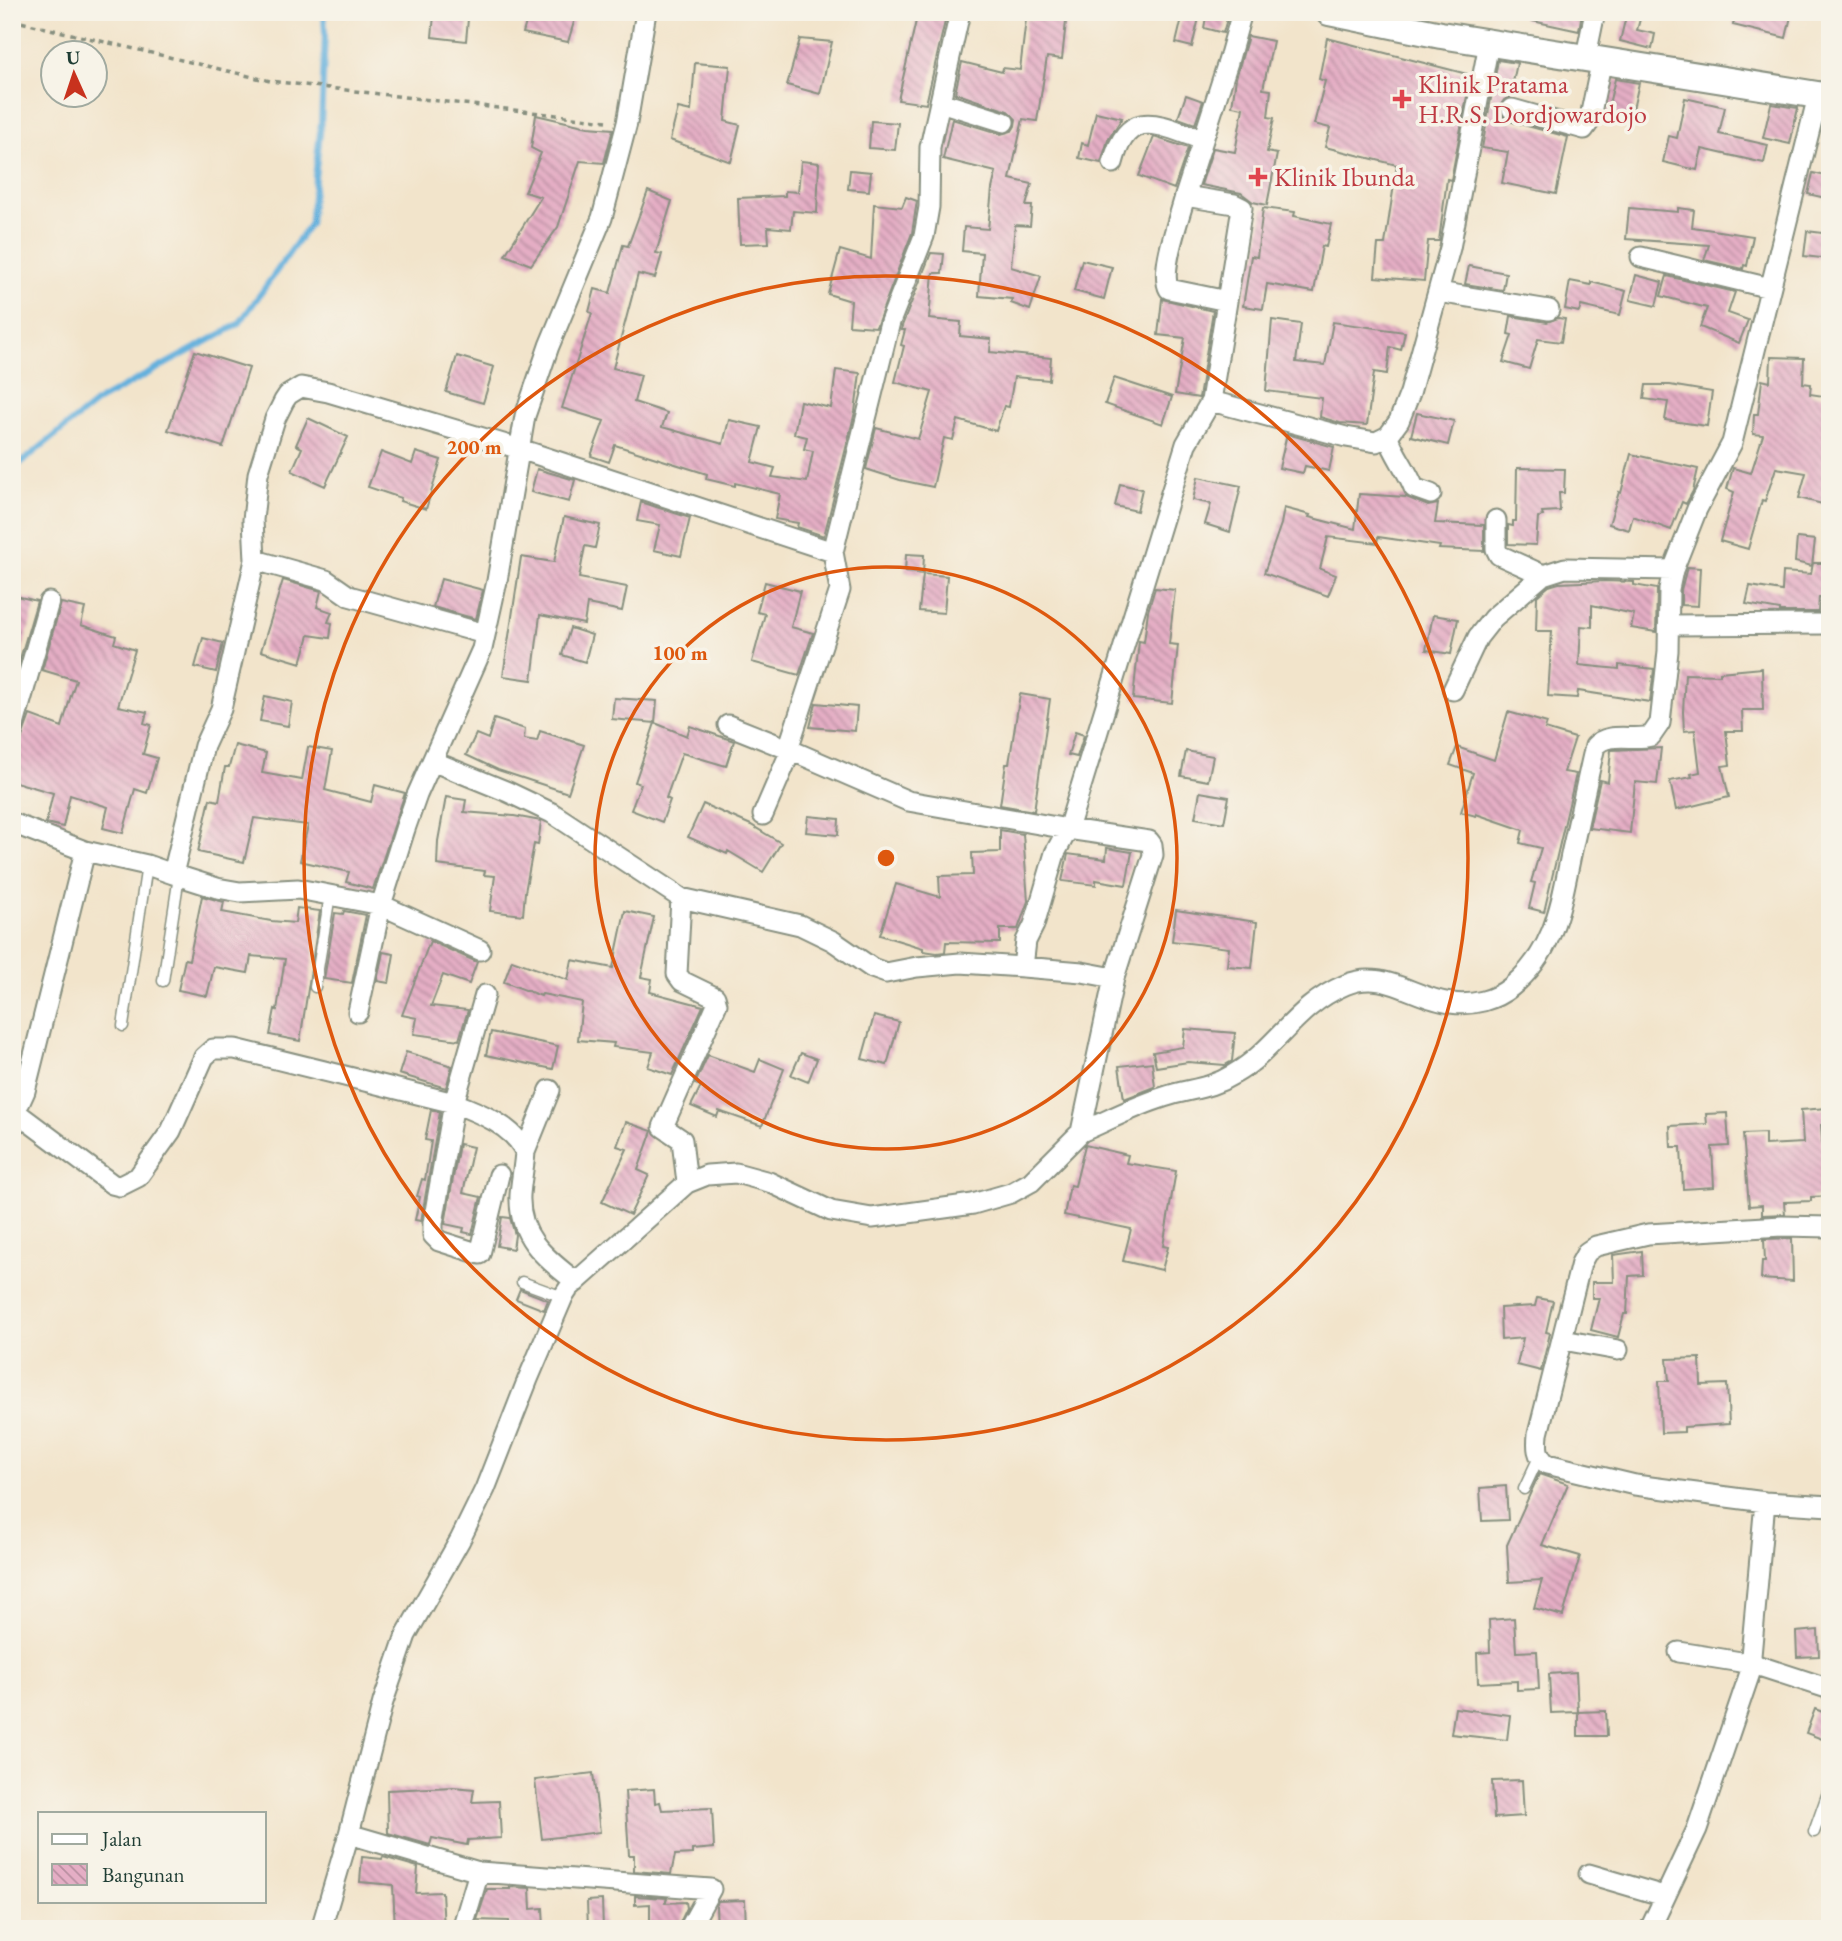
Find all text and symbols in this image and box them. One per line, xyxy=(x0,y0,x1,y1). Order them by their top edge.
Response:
north arrow xyxy=(38,38,108,108)
text: U xyxy=(65,45,81,70)
place label: Klinik Pratama H.R.S. Dordjowardojo xyxy=(1418,67,1647,131)
marker: Klinik Pratama H.R.S. Dordjowardojo xyxy=(1392,89,1412,109)
place label: Klinik Ibunda xyxy=(1274,160,1416,194)
marker: Klinik Ibunda xyxy=(1248,167,1268,187)
text: 200 m xyxy=(446,433,502,460)
text: 100 m xyxy=(652,639,708,666)
centre of rings xyxy=(874,846,898,870)
legend xyxy=(38,1812,266,1902)
text: Jalan xyxy=(100,1825,142,1852)
text: Bangunan xyxy=(102,1861,185,1888)

